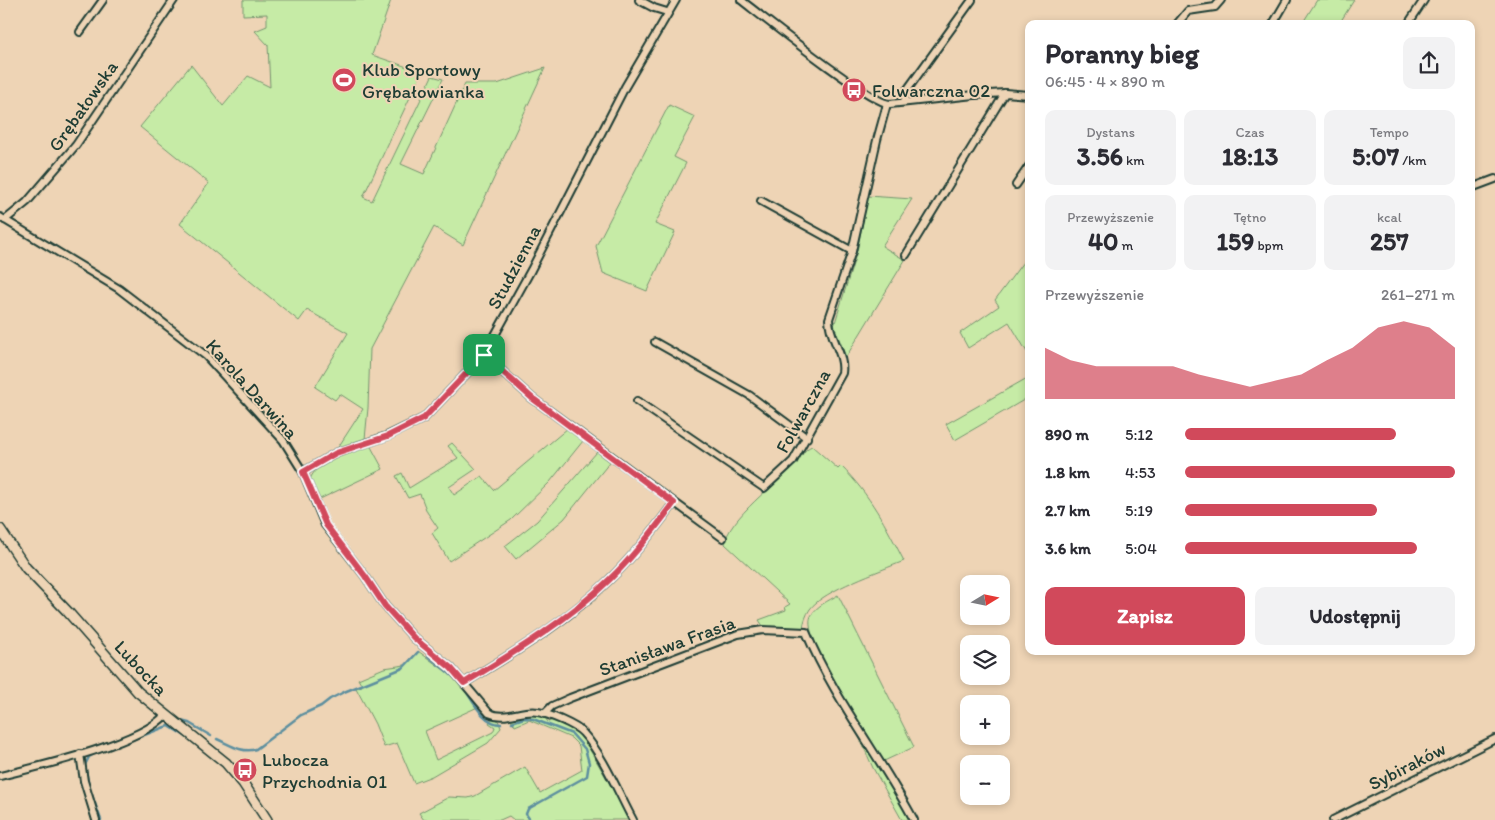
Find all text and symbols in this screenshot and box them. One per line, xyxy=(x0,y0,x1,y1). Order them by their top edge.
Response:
text: Poranny bieg xyxy=(1045,36,1199,70)
button: share xyxy=(1403,37,1455,89)
street label: Grębałowska xyxy=(43,56,123,156)
place label: Klub Sportowy Grębałowianka xyxy=(362,58,484,103)
sports icon: Klub Sportowy Grębałowianka xyxy=(331,67,357,93)
text: 06:45 · 4 × 890 m xyxy=(1045,72,1165,91)
bus stop icon: Folwarczna 02 xyxy=(841,77,867,103)
place label: Folwarczna 02 xyxy=(872,79,990,102)
text: Dystans xyxy=(1086,124,1135,141)
text: Czas xyxy=(1235,124,1265,141)
text: Tempo xyxy=(1370,124,1409,141)
text: 3.56 xyxy=(1077,141,1123,171)
text: 18:13 xyxy=(1222,141,1278,171)
text: 5:07 xyxy=(1352,141,1399,171)
text: km xyxy=(1123,152,1145,169)
text: /km xyxy=(1399,152,1427,169)
text: Przewyższenie xyxy=(1067,209,1154,226)
text: Tętno xyxy=(1233,209,1267,226)
text: kcal xyxy=(1377,209,1402,226)
street label: Studzienna xyxy=(482,221,546,313)
text: 40 xyxy=(1088,226,1118,256)
text: 159 xyxy=(1217,226,1254,256)
text: 257 xyxy=(1370,226,1409,256)
text: m xyxy=(1118,237,1133,254)
text: bpm xyxy=(1254,237,1283,254)
text: Przewyższenie xyxy=(1045,285,1144,304)
text: 261–271 m xyxy=(1381,285,1455,304)
street label: Karola Darwina xyxy=(201,334,303,444)
pin xyxy=(463,334,505,376)
icon: arrive xyxy=(470,341,498,369)
street label: Folwarczna xyxy=(771,365,835,457)
text: 890 m xyxy=(1045,425,1089,444)
text: 5:12 xyxy=(1125,425,1153,444)
text: 1.8 km xyxy=(1045,463,1090,482)
text: 4:53 xyxy=(1125,463,1156,482)
text: 2.7 km xyxy=(1045,501,1090,520)
text: 5:19 xyxy=(1125,501,1153,520)
text: 3.6 km xyxy=(1045,539,1091,558)
text: 5:04 xyxy=(1125,539,1157,558)
north arrow xyxy=(960,575,1010,625)
map controls xyxy=(960,575,1010,805)
button: Zapisz xyxy=(1045,587,1245,645)
button: Udostępnij xyxy=(1255,587,1455,645)
street label: Stanisława Frasia xyxy=(596,611,738,681)
street label: Lubocka xyxy=(109,635,173,701)
button: layers xyxy=(960,635,1010,685)
button: + xyxy=(960,695,1010,745)
street label: Sybiraków xyxy=(1365,737,1450,795)
place label: Lubocza Przychodnia 01 xyxy=(262,748,387,793)
button: − xyxy=(960,755,1010,805)
bus stop icon: Lubocza Przychodnia 01 xyxy=(232,757,258,783)

